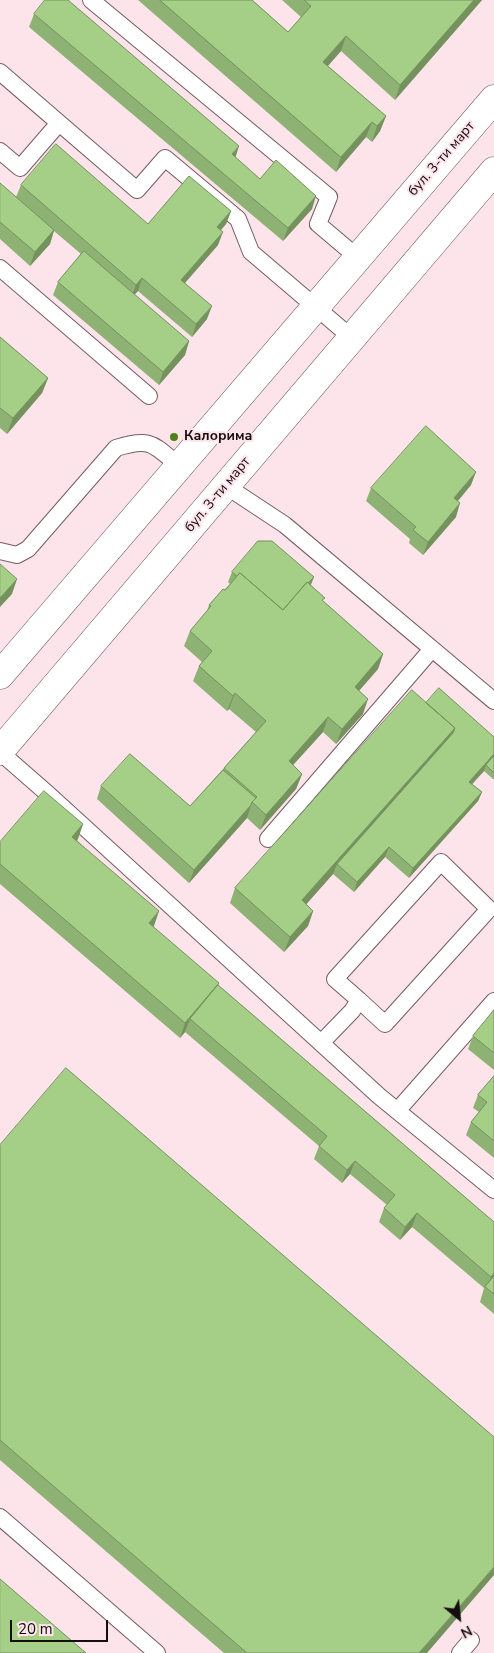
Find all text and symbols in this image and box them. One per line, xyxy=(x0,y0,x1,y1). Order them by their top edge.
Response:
street label: бул. 3-ти март xyxy=(405,118,479,200)
place label: Калорима xyxy=(184,429,252,445)
marker: Калорима xyxy=(168,431,180,443)
street label: бул. 3-ти март xyxy=(182,454,254,536)
north arrow xyxy=(434,1593,484,1643)
scale bar xyxy=(12,1610,110,1642)
text: 20 m xyxy=(18,1619,53,1639)
text: N xyxy=(457,1621,475,1643)

